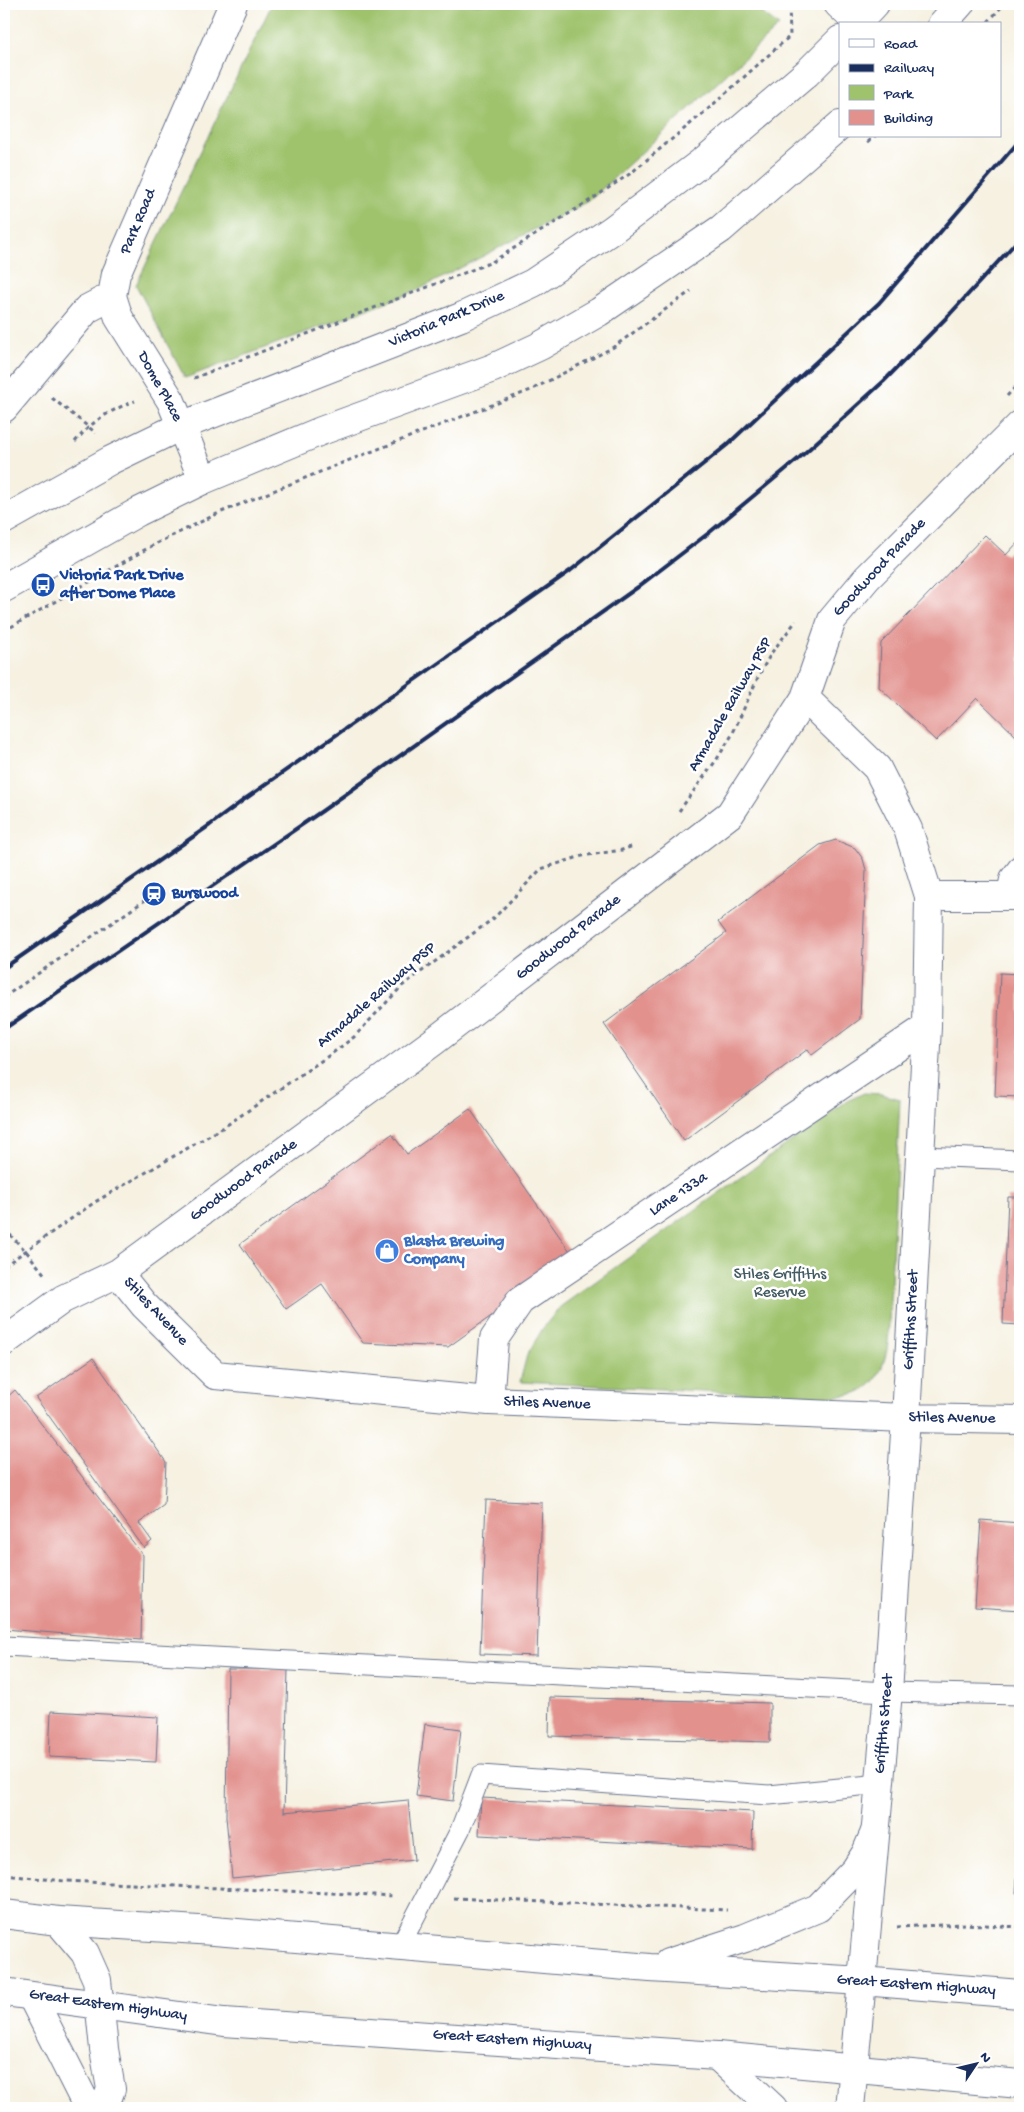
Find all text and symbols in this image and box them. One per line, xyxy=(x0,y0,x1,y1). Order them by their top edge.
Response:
legend xyxy=(839,22,1002,138)
text: Road xyxy=(884,36,918,54)
text: Railway xyxy=(884,60,935,78)
text: Park xyxy=(883,86,914,104)
text: Building xyxy=(883,110,933,128)
street label: Park Road xyxy=(116,185,162,259)
street label: Victoria Park Drive xyxy=(385,287,508,353)
street label: Dome Place xyxy=(132,348,186,426)
street label: Goodwood Parade xyxy=(829,514,931,621)
place label: Victoria Park Drive after Dome Place xyxy=(59,567,184,604)
bus stop icon: Victoria Park Drive after Dome Place xyxy=(30,572,56,598)
street label: Armadale Railway PSP xyxy=(685,635,777,775)
station icon: Burswood xyxy=(141,881,167,907)
place label: Burswood xyxy=(171,885,239,904)
street label: Goodwood Parade xyxy=(513,891,626,985)
street label: Armadale Railway PSP xyxy=(314,939,441,1053)
street label: Goodwood Parade xyxy=(187,1135,302,1226)
street label: Lane 133a xyxy=(646,1168,713,1221)
place label: Blasta Brewing Company xyxy=(403,1233,504,1270)
shop icon: Blasta Brewing Company xyxy=(374,1238,400,1264)
park label: Stiles Griffiths Reserve xyxy=(734,1266,827,1303)
street label: Griffiths Street xyxy=(900,1268,924,1370)
street label: Stiles Avenue xyxy=(118,1274,192,1351)
street label: Stiles Avenue xyxy=(503,1393,592,1415)
street label: Stiles Avenue xyxy=(908,1409,996,1429)
street label: Griffiths Street xyxy=(871,1672,899,1775)
street label: Great Eastern Highway xyxy=(836,1971,996,2001)
street label: Great Eastern Highway xyxy=(28,1986,188,2027)
street label: Great Eastern Highway xyxy=(432,2026,592,2056)
north arrow xyxy=(952,2040,1002,2090)
text: N xyxy=(975,2049,994,2067)

